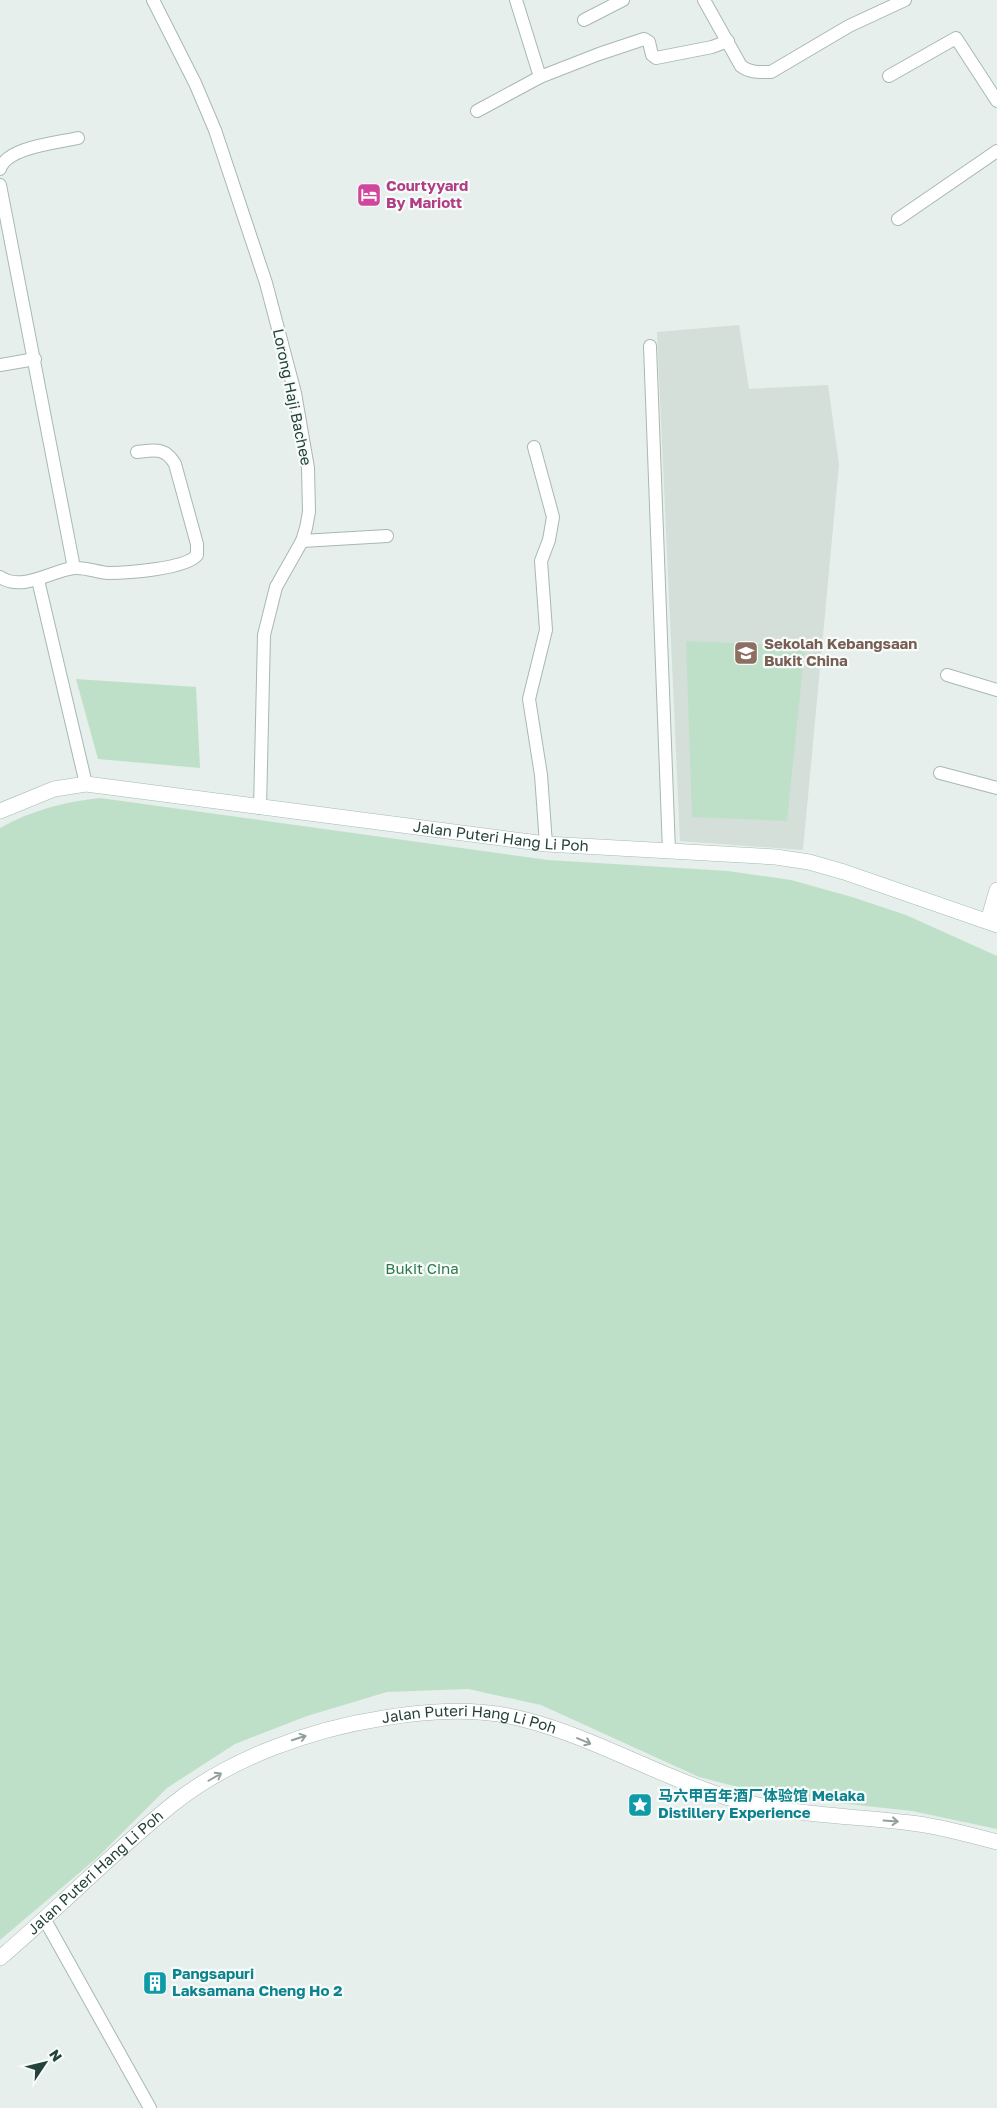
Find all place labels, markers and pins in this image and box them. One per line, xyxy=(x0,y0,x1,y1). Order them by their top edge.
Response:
place label: Courtyyard By Mariott xyxy=(386,176,468,211)
hotel icon: Courtyyard By Mariott xyxy=(356,182,382,208)
place label: Sekolah Kebangsaan Bukit China xyxy=(764,634,917,669)
school or university icon: Sekolah Kebangsaan Bukit China xyxy=(733,640,759,666)
place label: 马六甲百年酒厂体验馆 Melaka Distillery Experience xyxy=(658,1786,865,1821)
place icon: 马六甲百年酒厂体验馆 Melaka Distillery Experience xyxy=(627,1792,653,1818)
place label: Pangsapuri Laksamana Cheng Ho 2 xyxy=(172,1964,342,1999)
building icon: Pangsapuri Laksamana Cheng Ho 2 xyxy=(142,1970,168,1996)

